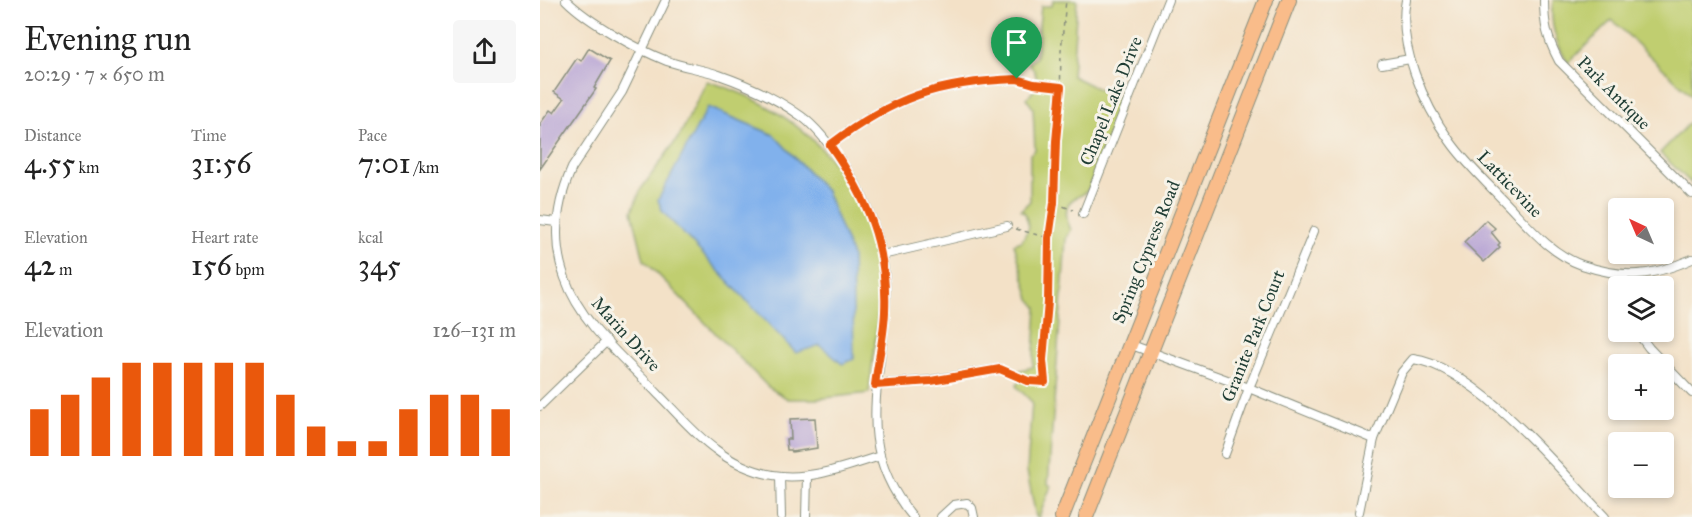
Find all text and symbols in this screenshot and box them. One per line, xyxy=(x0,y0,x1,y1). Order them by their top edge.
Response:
pin xyxy=(991,17,1042,79)
text: Evening run xyxy=(24,19,191,59)
button: share xyxy=(453,20,516,83)
icon: arrive xyxy=(1000,26,1033,59)
street label: Chapel Lake Drive xyxy=(1075,33,1147,169)
street label: Park Antique xyxy=(1572,52,1655,135)
text: 20:29 · 7 × 650 m xyxy=(24,62,165,86)
text: Distance xyxy=(24,126,81,145)
text: Time xyxy=(191,126,226,145)
text: Pace xyxy=(358,126,387,145)
text: 4.55 xyxy=(24,145,75,181)
text: 31:56 xyxy=(191,145,252,181)
text: 7:01 xyxy=(358,145,411,181)
street label: Latticevine xyxy=(1473,146,1547,222)
text: km xyxy=(75,158,99,177)
text: /km xyxy=(411,158,439,177)
street label: Spring Cypress Road xyxy=(1107,177,1186,327)
north arrow xyxy=(1608,198,1674,264)
map controls xyxy=(1608,198,1674,498)
text: Elevation xyxy=(24,228,88,247)
text: Heart rate xyxy=(191,228,258,247)
text: kcal xyxy=(358,228,383,247)
text: 42 xyxy=(24,247,56,283)
text: 156 xyxy=(191,247,232,283)
text: 345 xyxy=(358,247,401,283)
text: m xyxy=(56,260,72,279)
text: bpm xyxy=(232,260,265,279)
street label: Granite Park Court xyxy=(1216,266,1290,405)
button: layers xyxy=(1608,276,1674,342)
street label: Marin Drive xyxy=(587,292,665,376)
text: Elevation xyxy=(24,318,103,342)
text: 126–131 m xyxy=(433,318,516,342)
button: + xyxy=(1608,354,1674,420)
button: − xyxy=(1608,432,1674,498)

